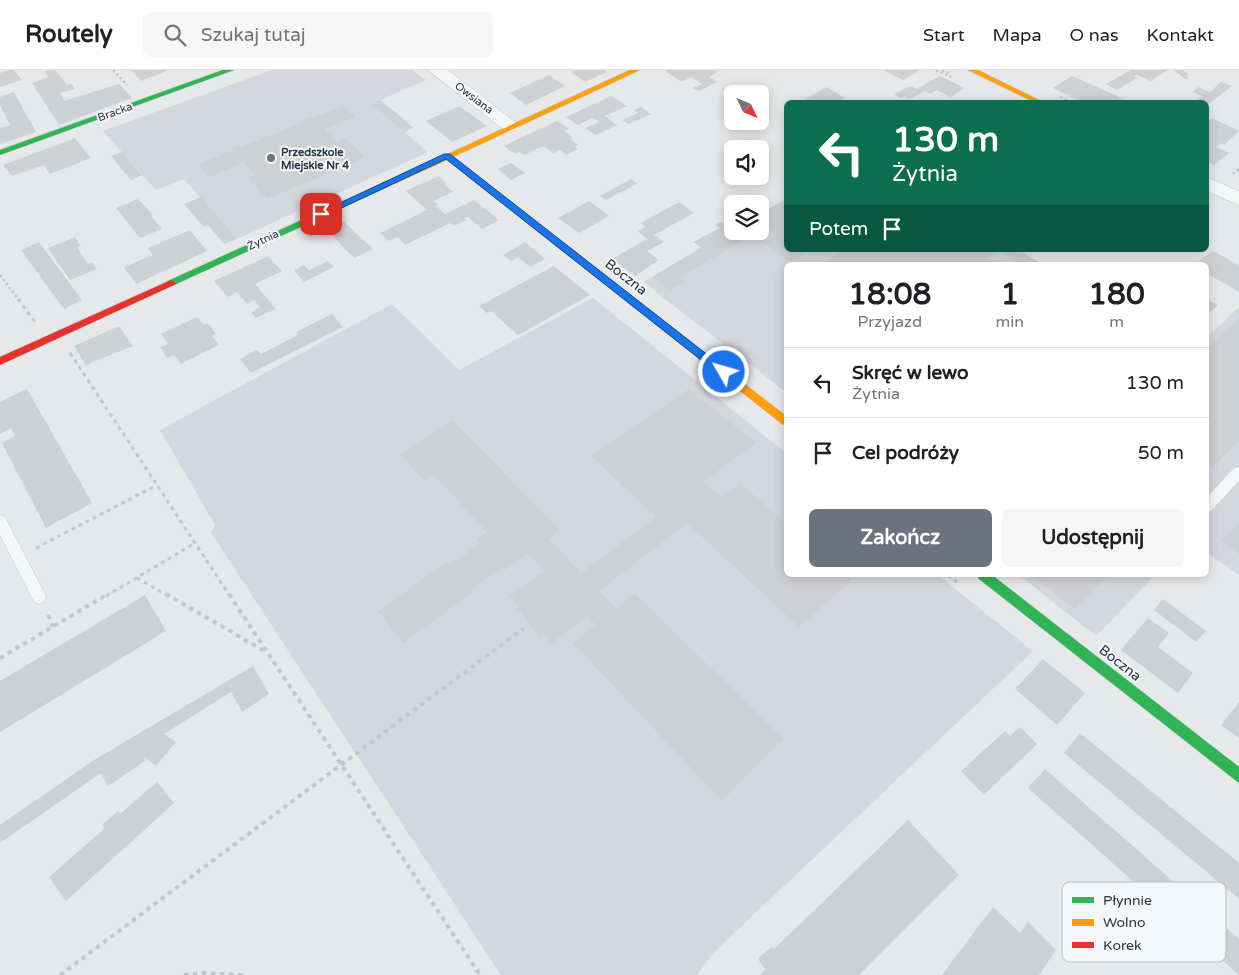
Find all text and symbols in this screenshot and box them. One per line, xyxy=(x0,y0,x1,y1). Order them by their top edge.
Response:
search box xyxy=(143,12,493,57)
text: Routely xyxy=(25,20,113,49)
icon: search xyxy=(161,21,189,49)
text: Szukaj tutaj xyxy=(201,24,306,46)
text: Start xyxy=(923,24,965,46)
text: Mapa xyxy=(993,24,1042,46)
text: O nas xyxy=(1070,24,1119,46)
text: Kontakt xyxy=(1147,24,1214,46)
street label: Owsiana xyxy=(452,79,496,117)
north arrow xyxy=(724,85,769,130)
map controls xyxy=(724,85,769,240)
street label: Bracka xyxy=(96,100,134,124)
text: 130 m xyxy=(892,119,999,161)
icon: left xyxy=(809,120,874,185)
button: sound xyxy=(724,140,769,185)
place label: Przedszkole Miejskie Nr 4 xyxy=(281,146,349,173)
marker: Przedszkole Miejskie Nr 4 xyxy=(265,152,277,164)
text: Żytnia xyxy=(892,161,958,187)
pin xyxy=(300,193,342,235)
button: layers xyxy=(724,195,769,240)
icon: arrive xyxy=(307,200,335,228)
icon: arrive xyxy=(878,215,906,243)
text: Potem xyxy=(809,218,868,240)
street label: Żytnia xyxy=(245,227,281,253)
street label: Boczna xyxy=(601,255,651,299)
text: 18:08 xyxy=(848,276,931,313)
text: 1 xyxy=(1000,276,1019,313)
text: 180 xyxy=(1088,276,1145,313)
text: Przyjazd xyxy=(858,312,922,332)
text: min xyxy=(996,312,1024,332)
text: m xyxy=(1109,312,1124,332)
position arrow xyxy=(697,345,749,397)
text: Skręć w lewo xyxy=(852,362,969,384)
icon: left xyxy=(809,369,837,397)
text: 130 m xyxy=(1126,372,1184,394)
text: Żytnia xyxy=(852,384,900,404)
icon: arrive xyxy=(809,439,837,467)
text: Cel podróży xyxy=(852,442,959,464)
text: 50 m xyxy=(1138,442,1184,464)
button: Zakończ xyxy=(809,509,992,567)
button: Udostępnij xyxy=(1002,509,1184,567)
street label: Boczna xyxy=(1095,641,1145,685)
legend xyxy=(1062,882,1226,962)
text: Płynnie xyxy=(1103,892,1152,909)
text: Wolno xyxy=(1103,914,1146,931)
text: Korek xyxy=(1103,937,1142,954)

